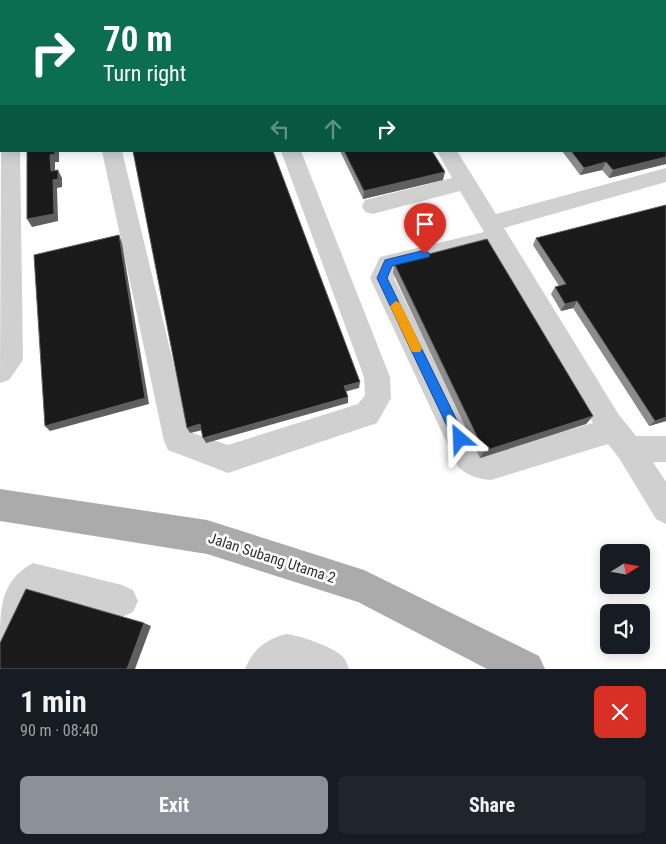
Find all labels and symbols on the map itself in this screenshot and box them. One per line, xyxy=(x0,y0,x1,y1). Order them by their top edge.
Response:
pin xyxy=(404,203,446,254)
position arrow xyxy=(433,412,485,464)
street label: Jalan Subang Utama 2 xyxy=(206,529,338,587)
north arrow xyxy=(600,544,650,594)

